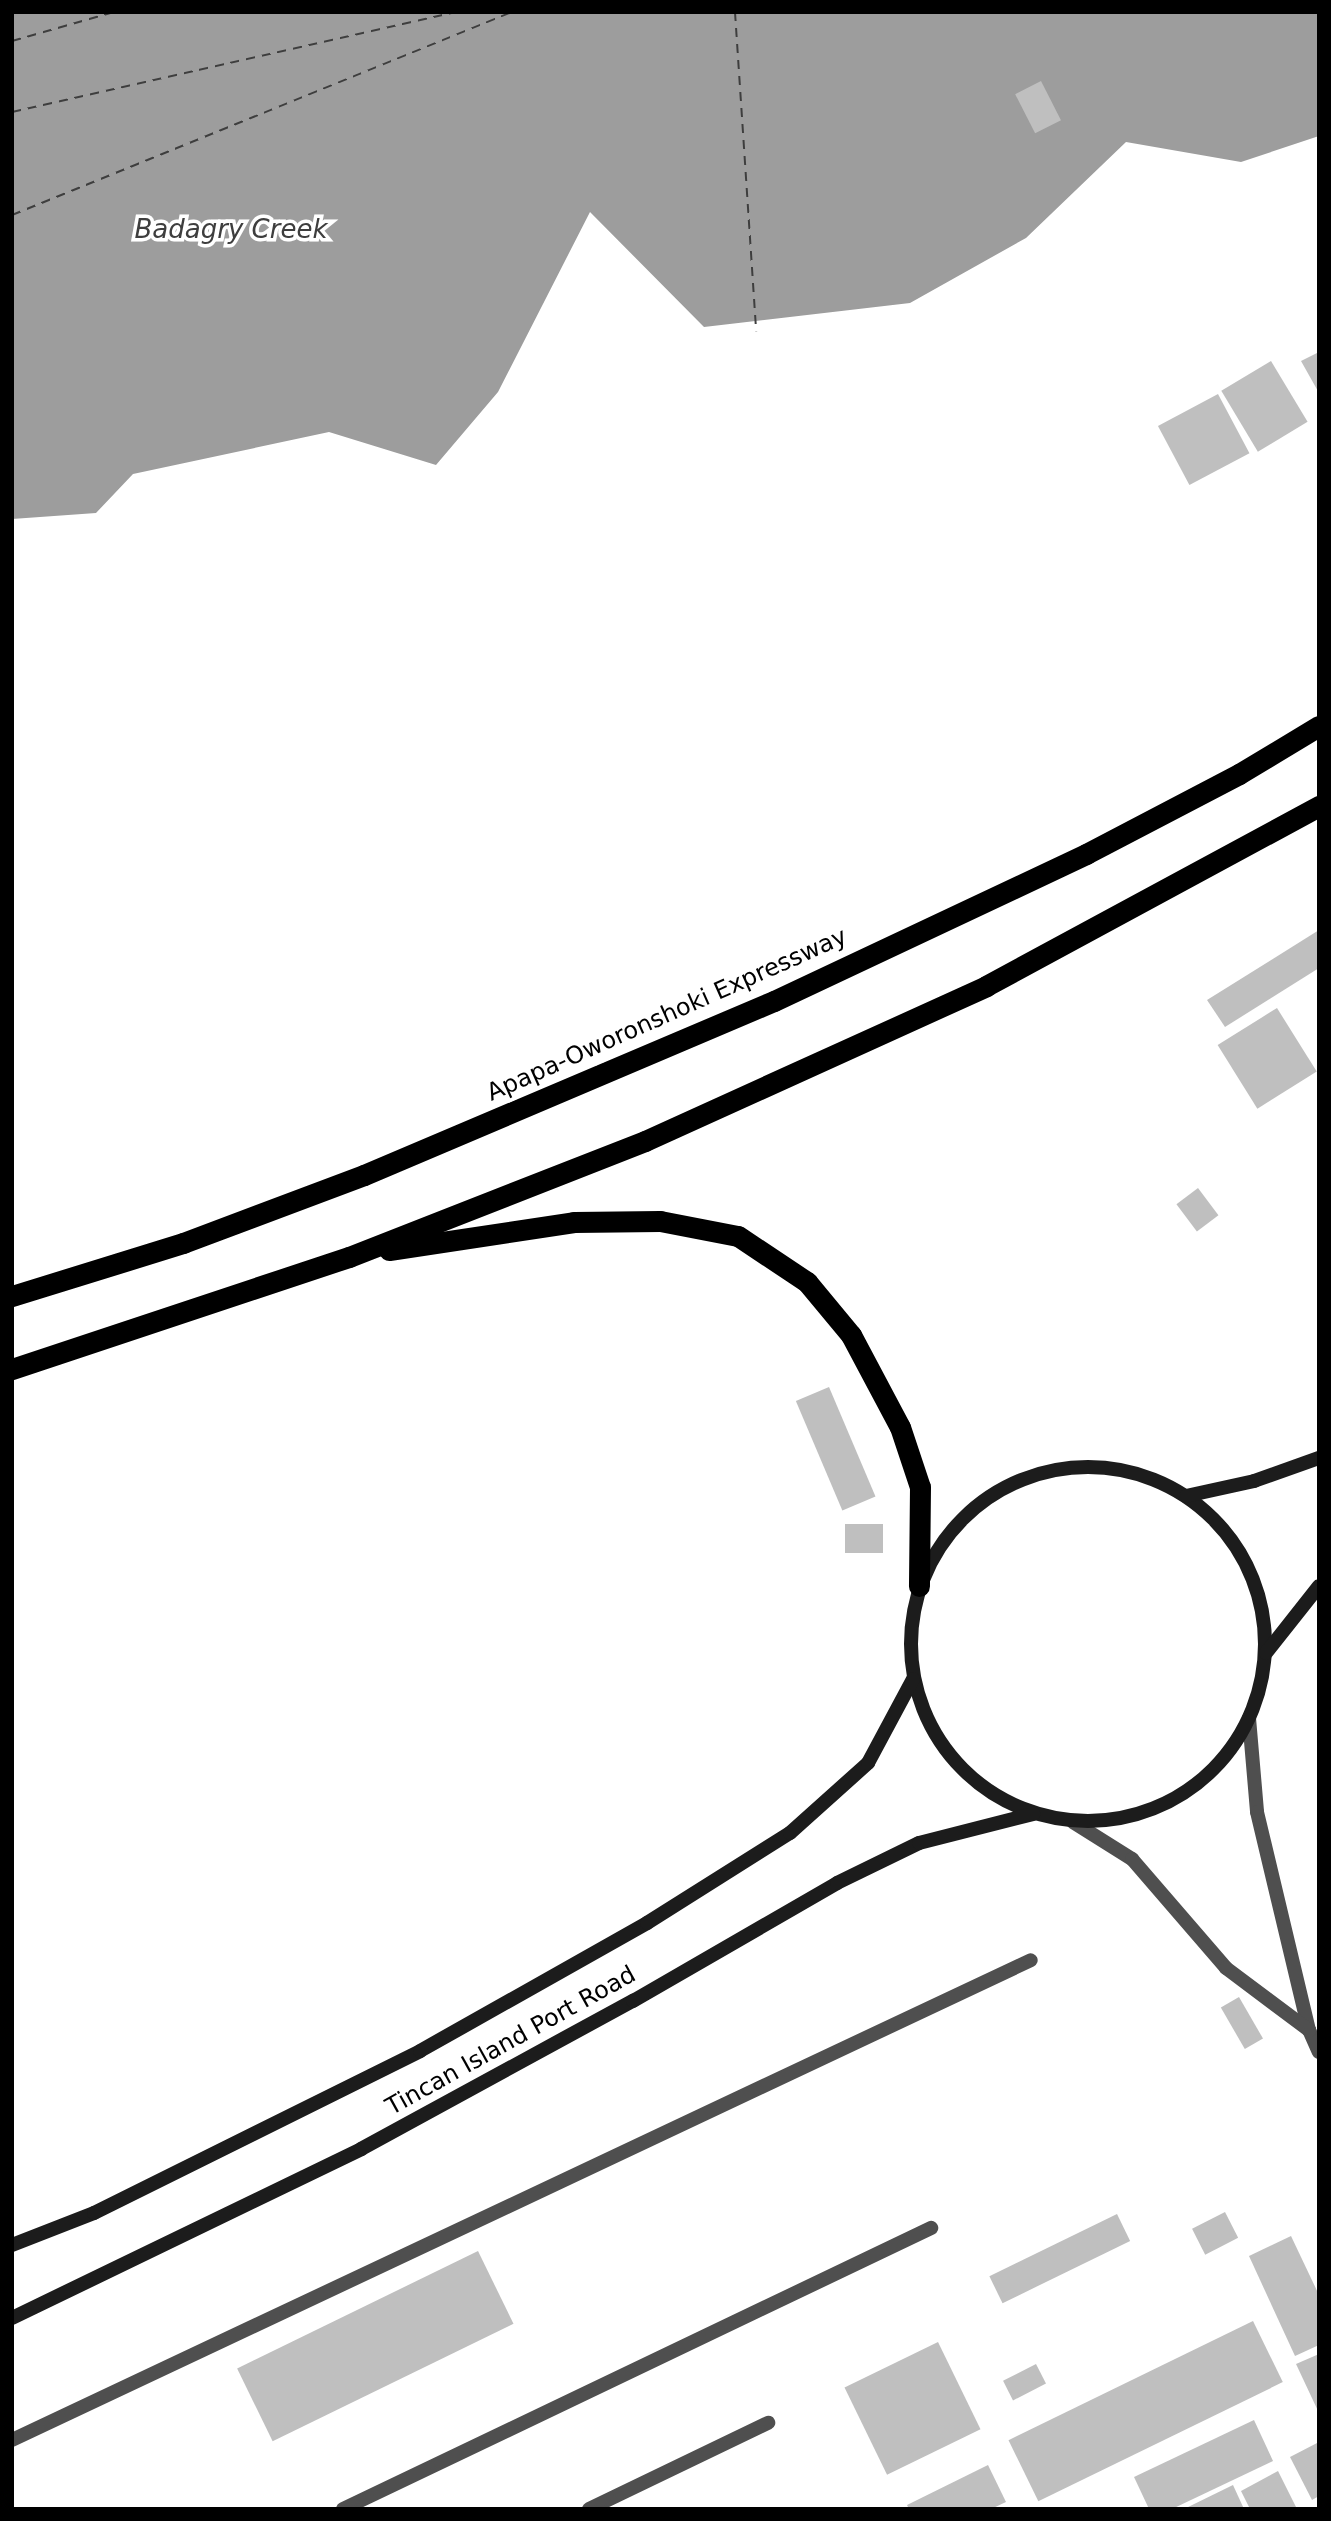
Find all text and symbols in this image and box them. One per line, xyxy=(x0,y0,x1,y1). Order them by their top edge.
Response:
water label: Badagry Creek xyxy=(135,214,327,246)
street label: Apapa-Oworonshoki Expressway xyxy=(483,922,851,1108)
street label: Tincan Island Port Road xyxy=(381,1960,641,2122)

